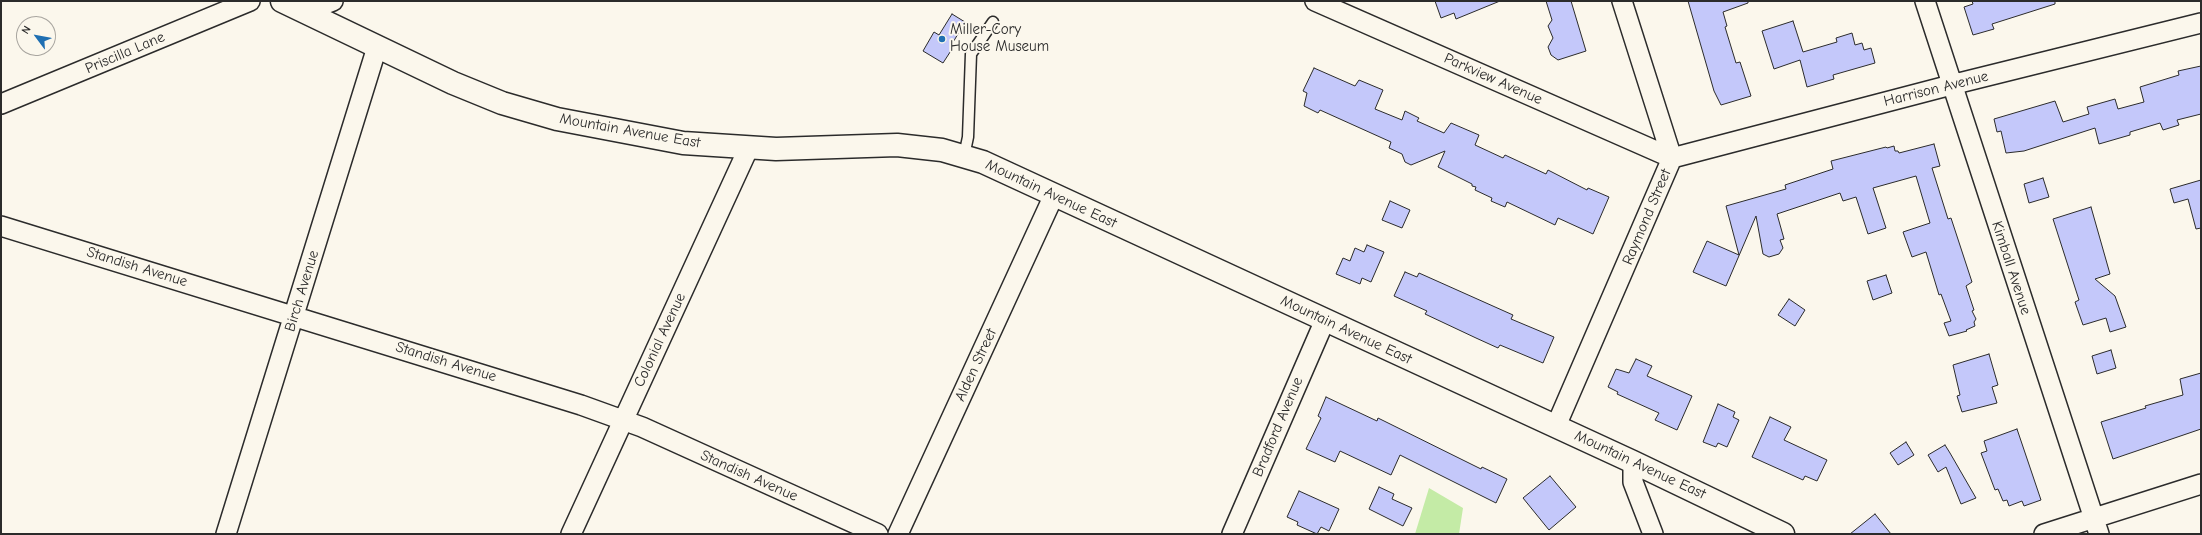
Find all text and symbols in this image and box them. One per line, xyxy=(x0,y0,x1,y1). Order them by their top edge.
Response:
north arrow xyxy=(16,16,56,56)
place label: Miller-Cory House Museum xyxy=(950,21,1049,56)
text: N xyxy=(19,23,34,36)
street label: Priscilla Lane xyxy=(82,28,168,78)
marker: Miller-Cory House Museum xyxy=(937,34,947,44)
street label: Parkview Avenue xyxy=(1441,49,1545,109)
street label: Harrison Avenue xyxy=(1882,67,1990,111)
street label: Mountain Avenue East xyxy=(558,110,702,152)
street label: Mountain Avenue East xyxy=(982,156,1120,232)
street label: Raymond Street xyxy=(1619,166,1675,268)
street label: Kimball Avenue xyxy=(1987,219,2035,317)
street label: Standish Avenue xyxy=(84,243,190,291)
street label: Birch Avenue xyxy=(281,248,323,334)
street label: Colonial Avenue xyxy=(630,290,690,390)
street label: Mountain Avenue East xyxy=(1277,292,1415,368)
street label: Alden Street xyxy=(951,326,1001,404)
street label: Standish Avenue xyxy=(393,338,499,386)
street label: Bradford Avenue xyxy=(1249,374,1307,480)
street label: Mountain Avenue East xyxy=(1571,427,1709,503)
street label: Standish Avenue xyxy=(698,447,800,505)

